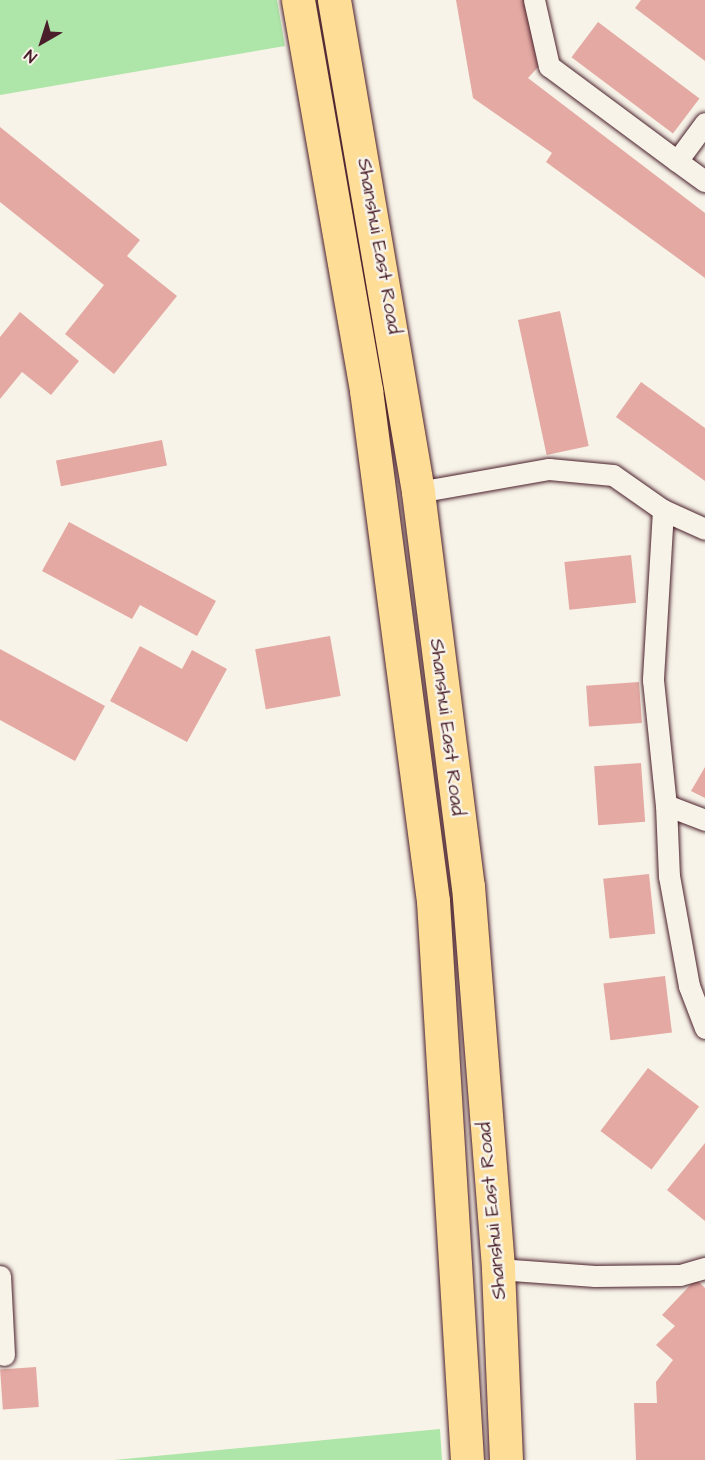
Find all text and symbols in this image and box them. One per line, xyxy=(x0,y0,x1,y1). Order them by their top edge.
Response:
north arrow xyxy=(12,12,72,72)
text: N xyxy=(20,44,41,68)
street label: Shanshui East Road xyxy=(352,156,406,336)
street label: Shanshui East Road xyxy=(424,637,470,817)
street label: Shanshui East Road xyxy=(472,1121,512,1301)

